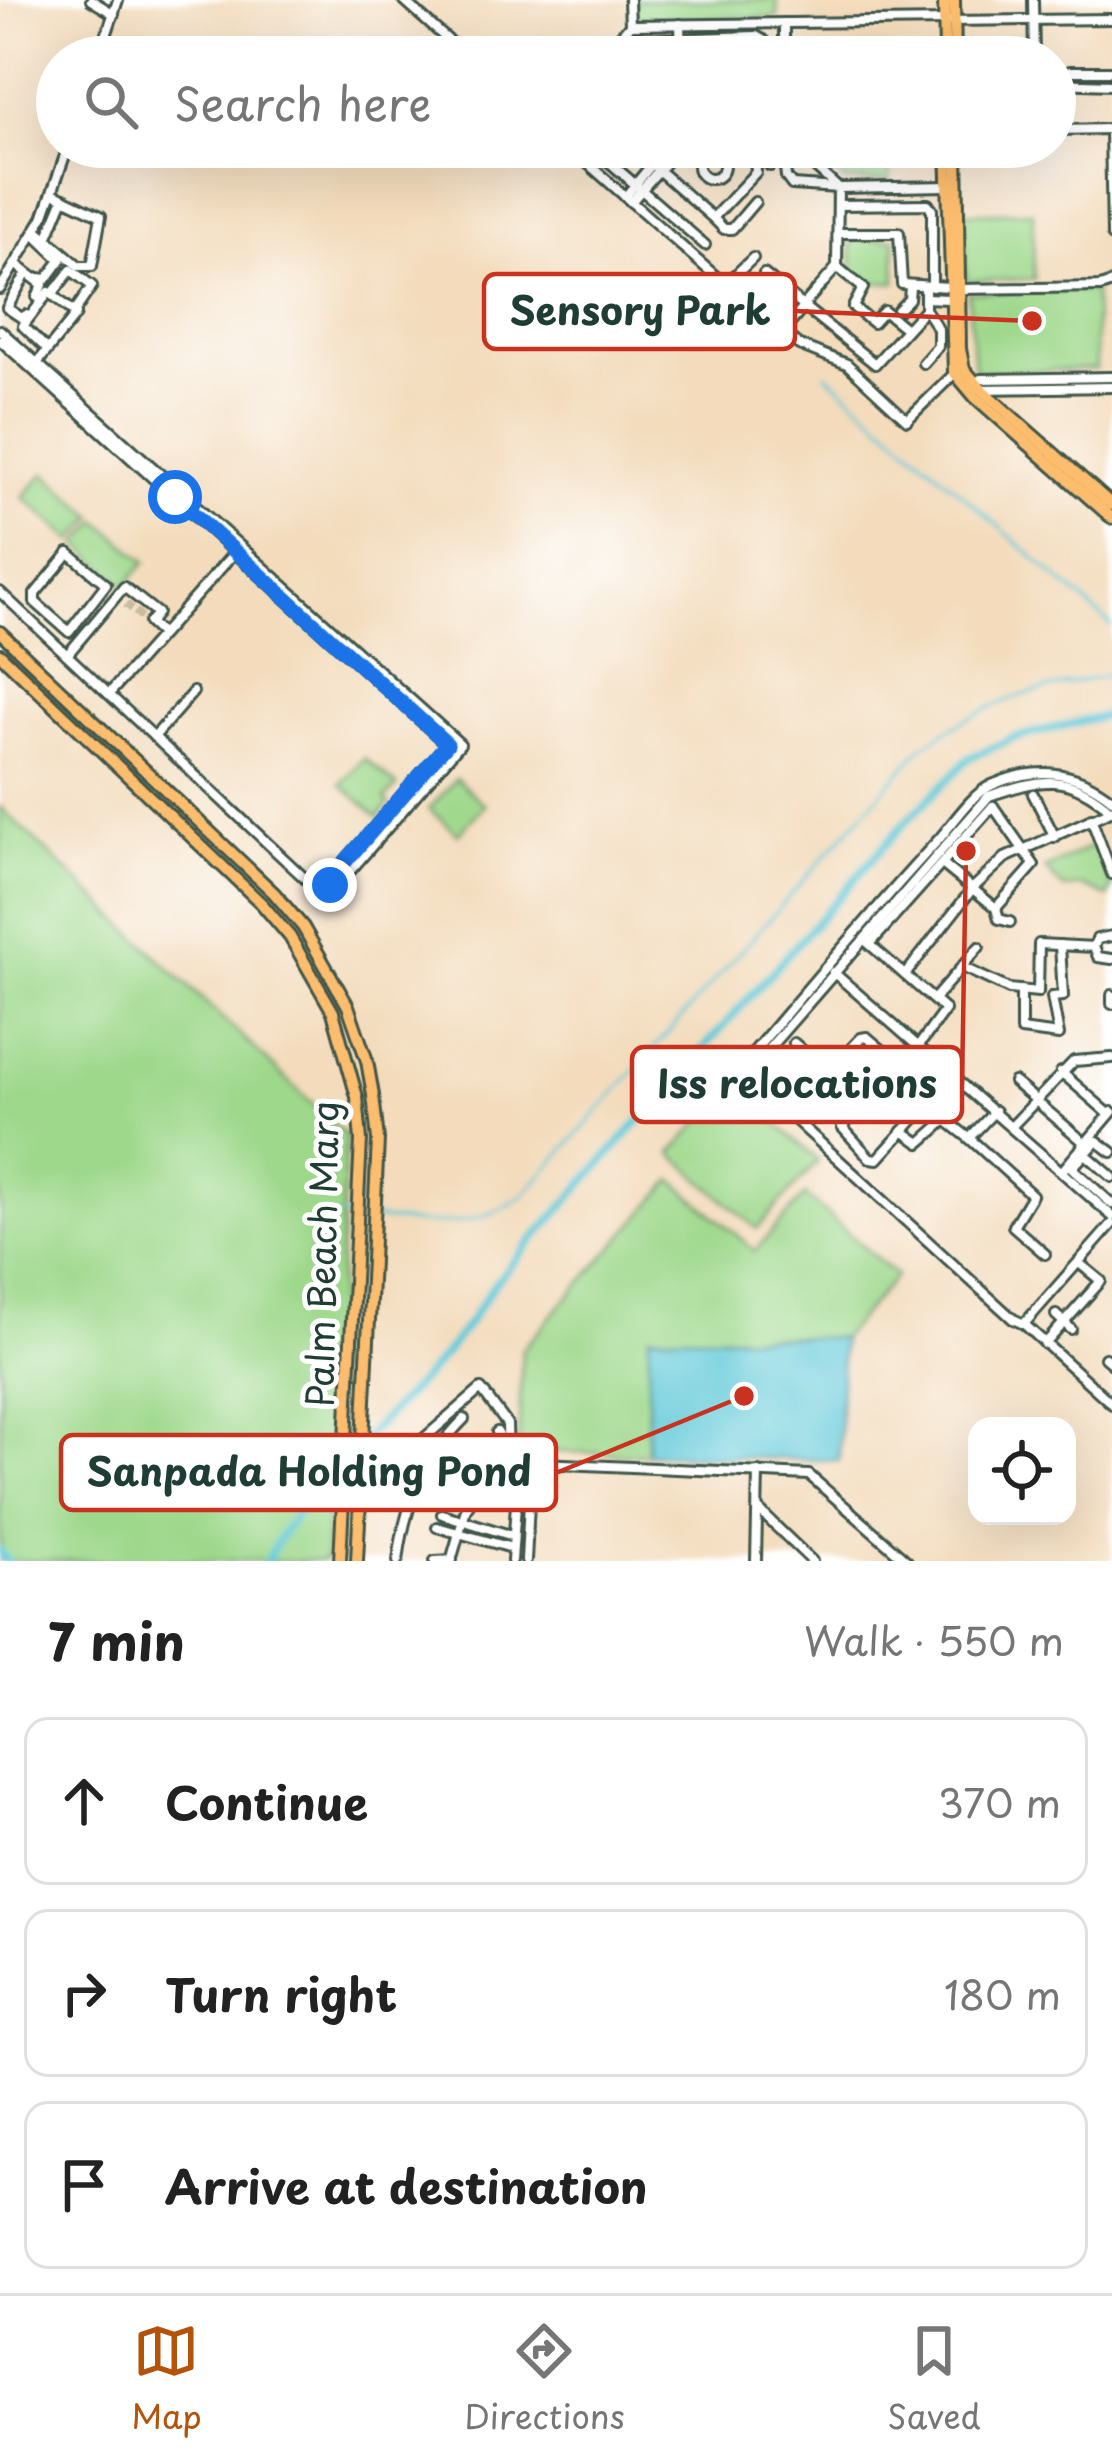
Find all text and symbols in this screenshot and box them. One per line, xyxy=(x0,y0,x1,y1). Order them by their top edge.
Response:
search box xyxy=(36,36,1076,168)
text: Search here xyxy=(174,68,431,136)
icon: search xyxy=(78,69,144,135)
callout: Sensory Park xyxy=(484,274,795,349)
text: Sensory Park xyxy=(509,279,771,338)
route start xyxy=(148,470,202,524)
route end xyxy=(303,858,357,912)
callout: Iss relocations xyxy=(632,1047,962,1122)
text: Iss relocations xyxy=(657,1052,937,1111)
street label: Palm Beach Marg xyxy=(291,1101,351,1407)
map controls xyxy=(968,1417,1076,1525)
button: locate xyxy=(968,1417,1076,1525)
callout: Sanpada Holding Pond xyxy=(61,1435,556,1510)
text: Sanpada Holding Pond xyxy=(87,1440,531,1499)
text: 7 min xyxy=(48,1601,185,1678)
text: Walk · 550 m xyxy=(804,1610,1064,1669)
text: Continue xyxy=(165,1767,368,1835)
icon: ahead xyxy=(51,1768,117,1834)
text: 370 m xyxy=(938,1772,1061,1831)
text: Turn right xyxy=(165,1959,397,2027)
icon: right xyxy=(51,1960,117,2026)
text: 180 m xyxy=(944,1964,1061,2023)
text: Arrive at destination xyxy=(165,2151,648,2219)
icon: arrive xyxy=(51,2152,117,2218)
tab: Map xyxy=(131,2318,202,2440)
tab: Directions xyxy=(464,2318,625,2440)
tab: Saved xyxy=(887,2318,981,2440)

